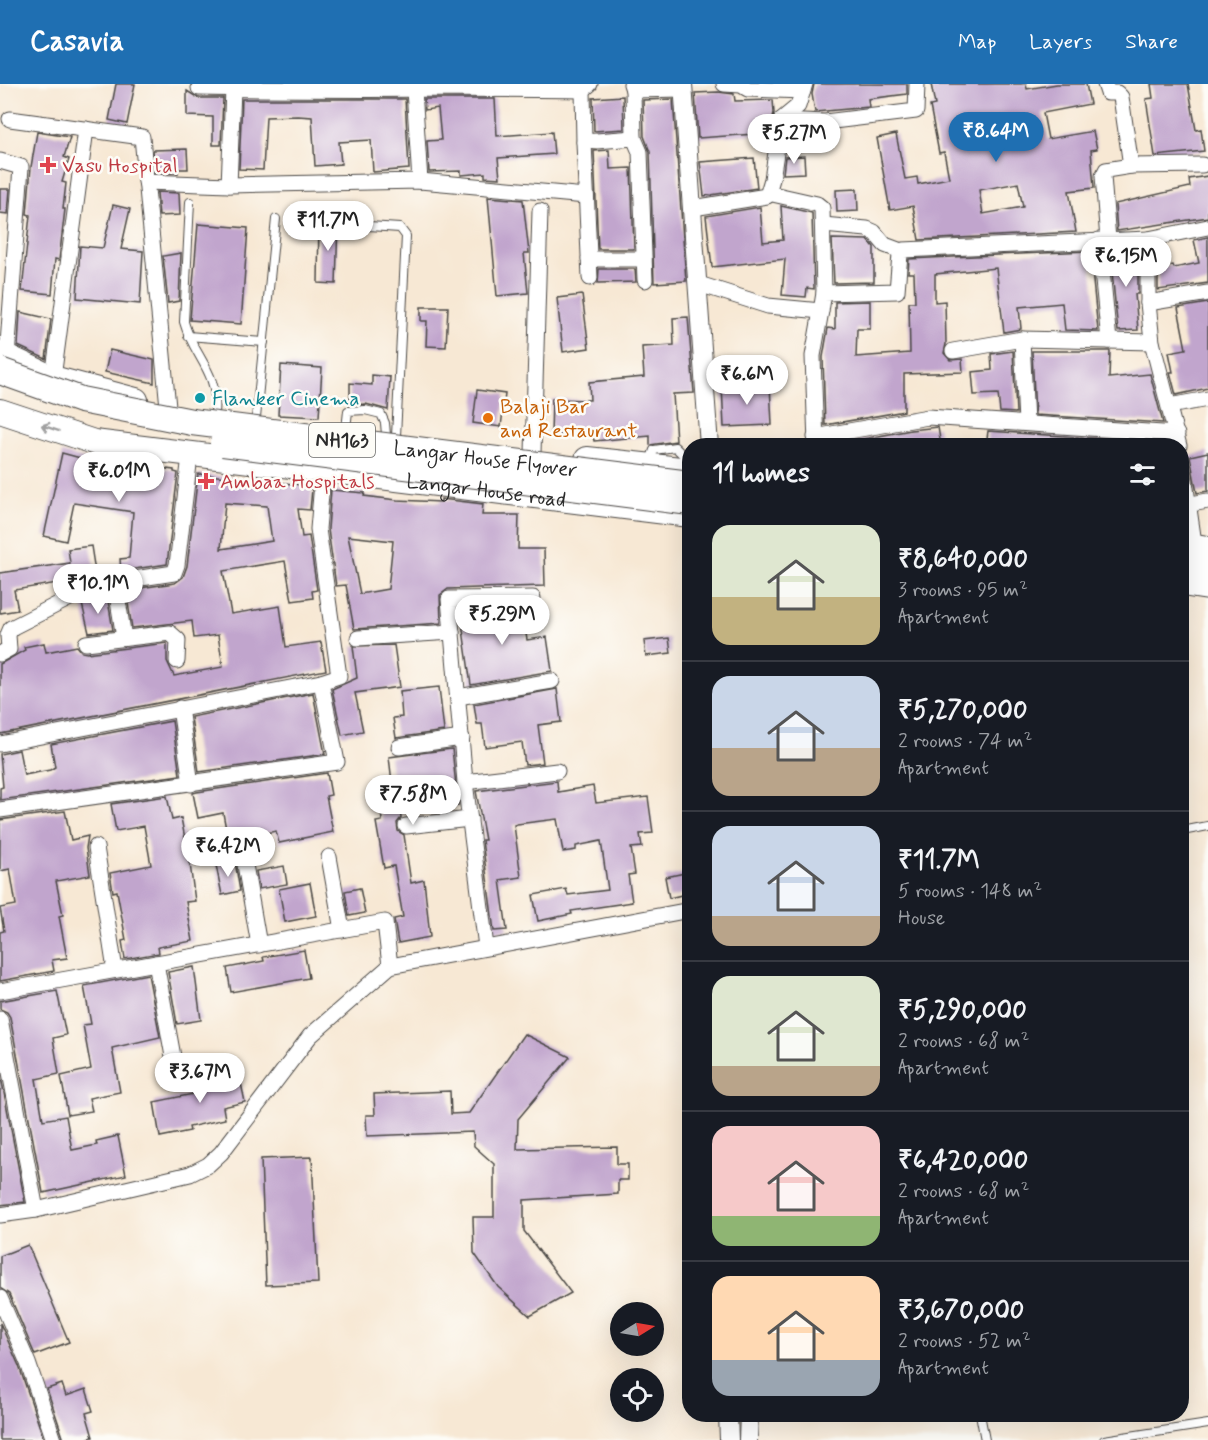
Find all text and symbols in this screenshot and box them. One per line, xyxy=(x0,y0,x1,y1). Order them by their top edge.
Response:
text: Casavia xyxy=(30,24,124,61)
text: Map xyxy=(958,28,996,56)
text: Layers xyxy=(1029,28,1092,56)
text: Share xyxy=(1125,28,1178,56)
pin: ₹8.64M xyxy=(947,112,1045,163)
pin: ₹5.27M xyxy=(745,114,843,165)
text: ₹8.64M xyxy=(963,118,1029,145)
text: ₹5.27M xyxy=(762,120,827,147)
place label: Vasu Hospital xyxy=(62,152,178,180)
marker: Vasu Hospital xyxy=(39,156,57,174)
pin: ₹11.7M xyxy=(279,201,377,252)
text: ₹11.7M xyxy=(297,207,359,234)
pin: ₹6.15M xyxy=(1077,237,1175,288)
text: ₹6.15M xyxy=(1095,243,1157,270)
pin: ₹6.6M xyxy=(705,355,789,406)
text: ₹6.6M xyxy=(720,361,774,388)
place label: Flanker Cinema xyxy=(212,385,360,413)
marker: Flanker Cinema xyxy=(193,391,207,405)
place label: Balaji Bar and Restaurant xyxy=(500,393,638,445)
marker: Balaji Bar and Restaurant xyxy=(481,411,495,425)
one-way arrow xyxy=(41,421,60,432)
road number: NH163 xyxy=(309,423,375,457)
street label: Langar House Flyover xyxy=(392,434,579,485)
pin: ₹6.01M xyxy=(70,452,168,503)
text: 11 homes xyxy=(712,457,810,491)
text: ₹6.01M xyxy=(87,458,151,485)
icon: filters xyxy=(1126,458,1159,491)
street label: Langar House road xyxy=(404,467,567,515)
place label: Ambaa Hospitals xyxy=(220,468,375,496)
marker: Ambaa Hospitals xyxy=(197,472,215,490)
text: ₹8,640,000 xyxy=(898,543,1028,577)
icon: home xyxy=(760,549,832,621)
pin: ₹10.1M xyxy=(49,564,147,615)
text: ₹10.1M xyxy=(67,570,129,597)
text: 3 rooms · 95 m² xyxy=(898,577,1028,604)
pin: ₹5.29M xyxy=(453,595,551,646)
text: ₹5.29M xyxy=(469,601,535,628)
text: Apartment xyxy=(898,604,989,631)
text: ₹5,270,000 xyxy=(898,694,1028,728)
icon: home xyxy=(760,700,832,772)
text: 2 rooms · 74 m² xyxy=(898,728,1032,755)
text: Apartment xyxy=(898,755,989,782)
pin: ₹7.58M xyxy=(364,775,462,826)
text: ₹7.58M xyxy=(379,781,447,808)
pin: ₹6.42M xyxy=(179,827,277,878)
text: ₹6.42M xyxy=(195,833,261,860)
text: ₹11.7M xyxy=(898,844,980,878)
icon: home xyxy=(760,850,832,922)
text: 5 rooms · 148 m² xyxy=(898,878,1042,905)
text: House xyxy=(898,905,945,932)
text: ₹5,290,000 xyxy=(898,994,1027,1028)
icon: home xyxy=(760,1000,832,1072)
text: 2 rooms · 68 m² xyxy=(898,1028,1029,1055)
pin: ₹3.67M xyxy=(151,1053,249,1104)
text: Apartment xyxy=(898,1055,989,1082)
text: ₹3.67M xyxy=(169,1059,231,1086)
text: ₹6,420,000 xyxy=(898,1144,1028,1178)
icon: home xyxy=(760,1150,832,1222)
text: 2 rooms · 68 m² xyxy=(898,1178,1029,1205)
text: Apartment xyxy=(898,1205,989,1232)
text: ₹3,670,000 xyxy=(898,1294,1024,1328)
icon: home xyxy=(760,1300,832,1372)
north arrow xyxy=(610,1302,664,1356)
map controls xyxy=(610,1302,664,1422)
text: 2 rooms · 52 m² xyxy=(898,1328,1031,1355)
text: Apartment xyxy=(898,1355,989,1382)
button: locate xyxy=(610,1368,664,1422)

